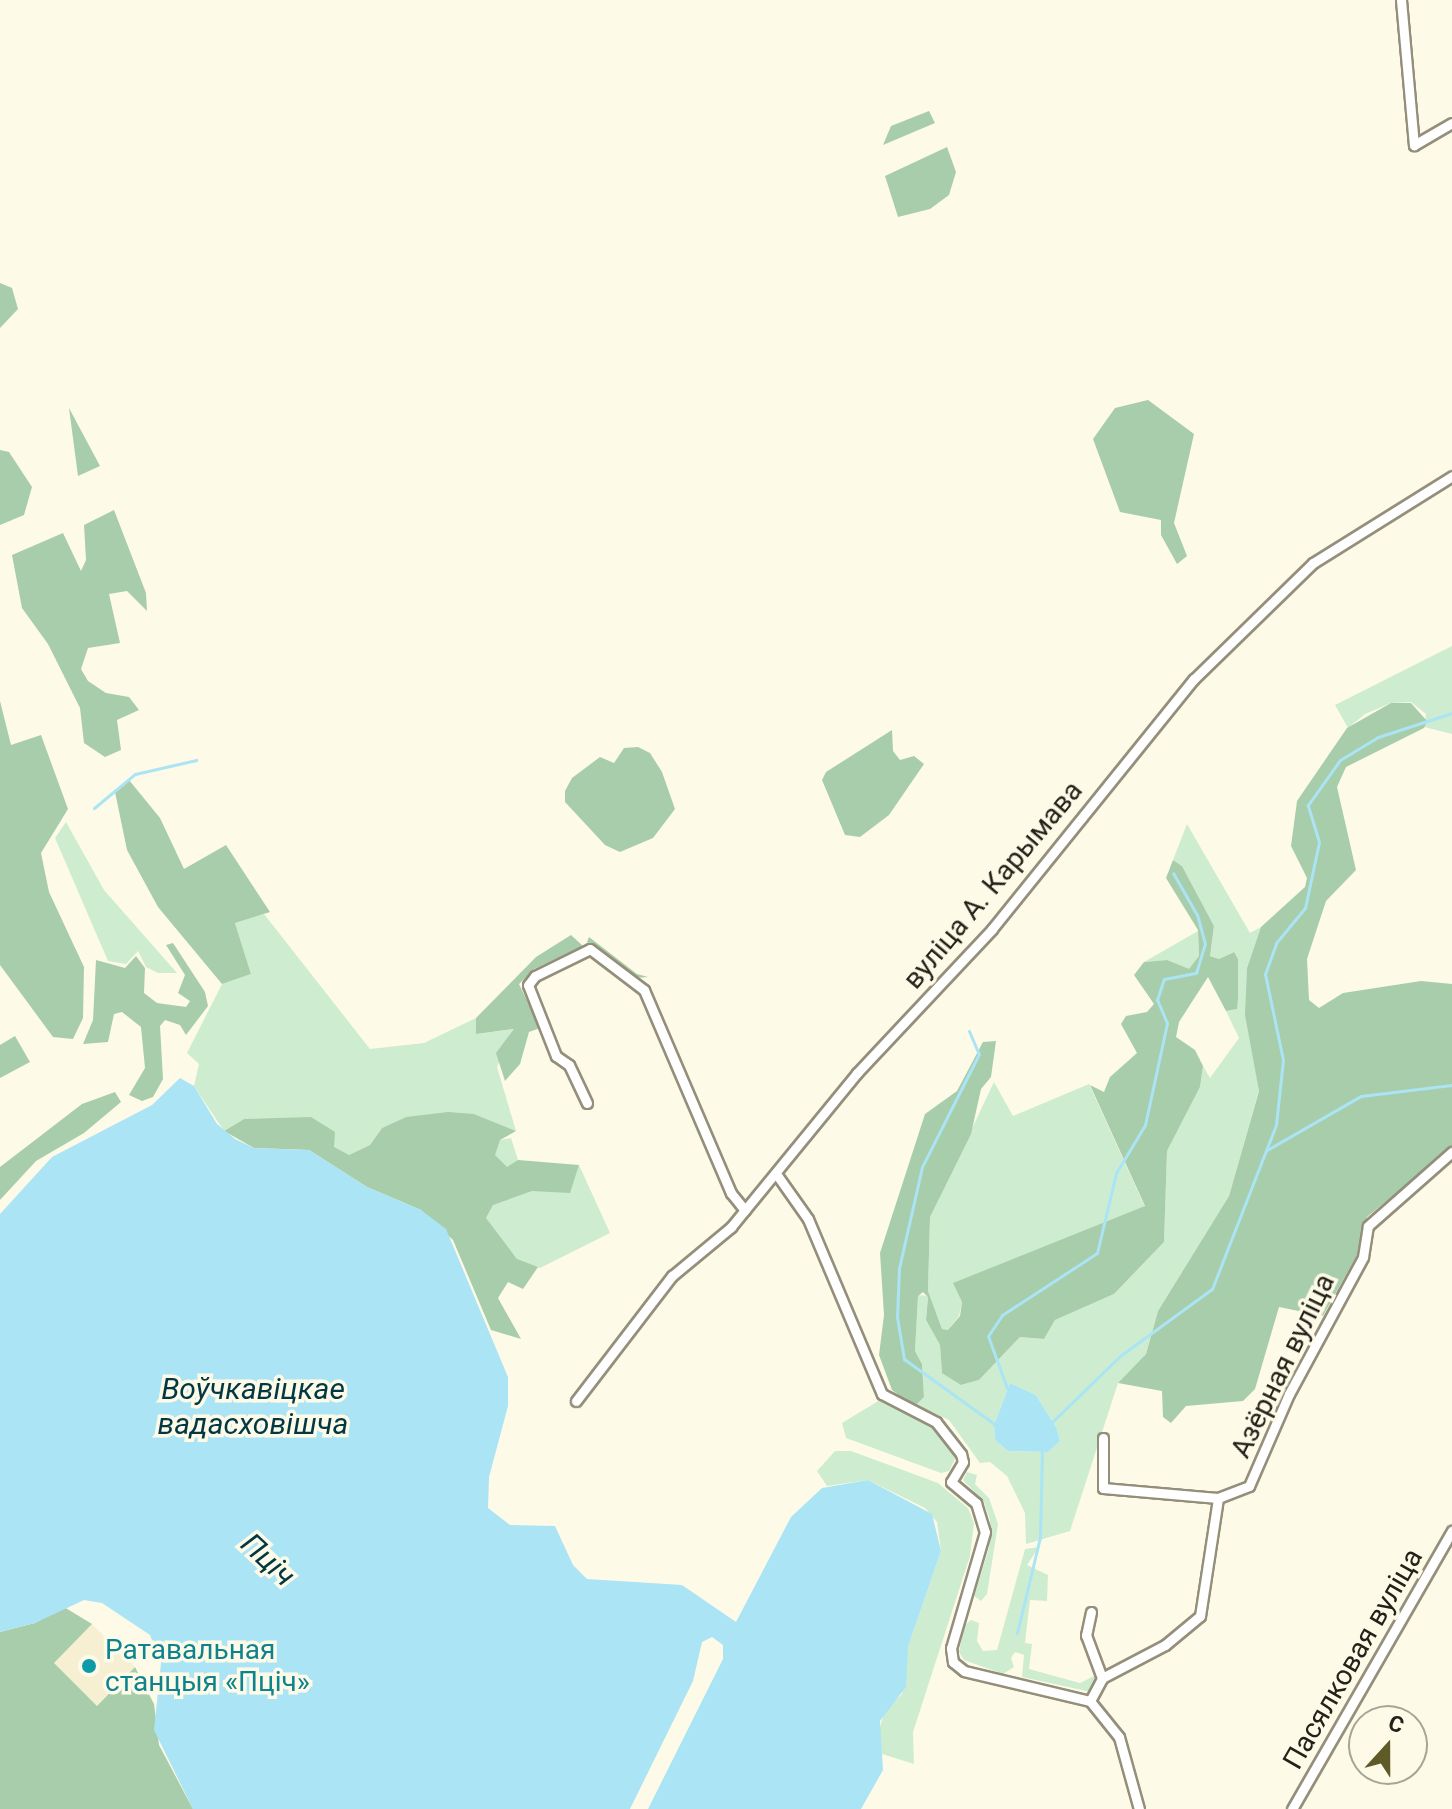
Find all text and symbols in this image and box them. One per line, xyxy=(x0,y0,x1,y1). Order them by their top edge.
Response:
street label: вуліца А. Карымава xyxy=(896,774,1090,996)
street label: Азёрная вуліца xyxy=(1224,1269,1342,1463)
water label: Воўчкавіцкае вадасховішча xyxy=(158,1371,348,1442)
water label: Пціч xyxy=(233,1526,303,1594)
street label: Пасялковая вуліца xyxy=(1276,1543,1430,1775)
place label: Ратавальная станцыя «Пціч» xyxy=(105,1633,310,1699)
marker: Ратавальная станцыя «Пціч» xyxy=(80,1657,98,1675)
north arrow xyxy=(1348,1705,1428,1785)
text: С xyxy=(1385,1710,1407,1738)

